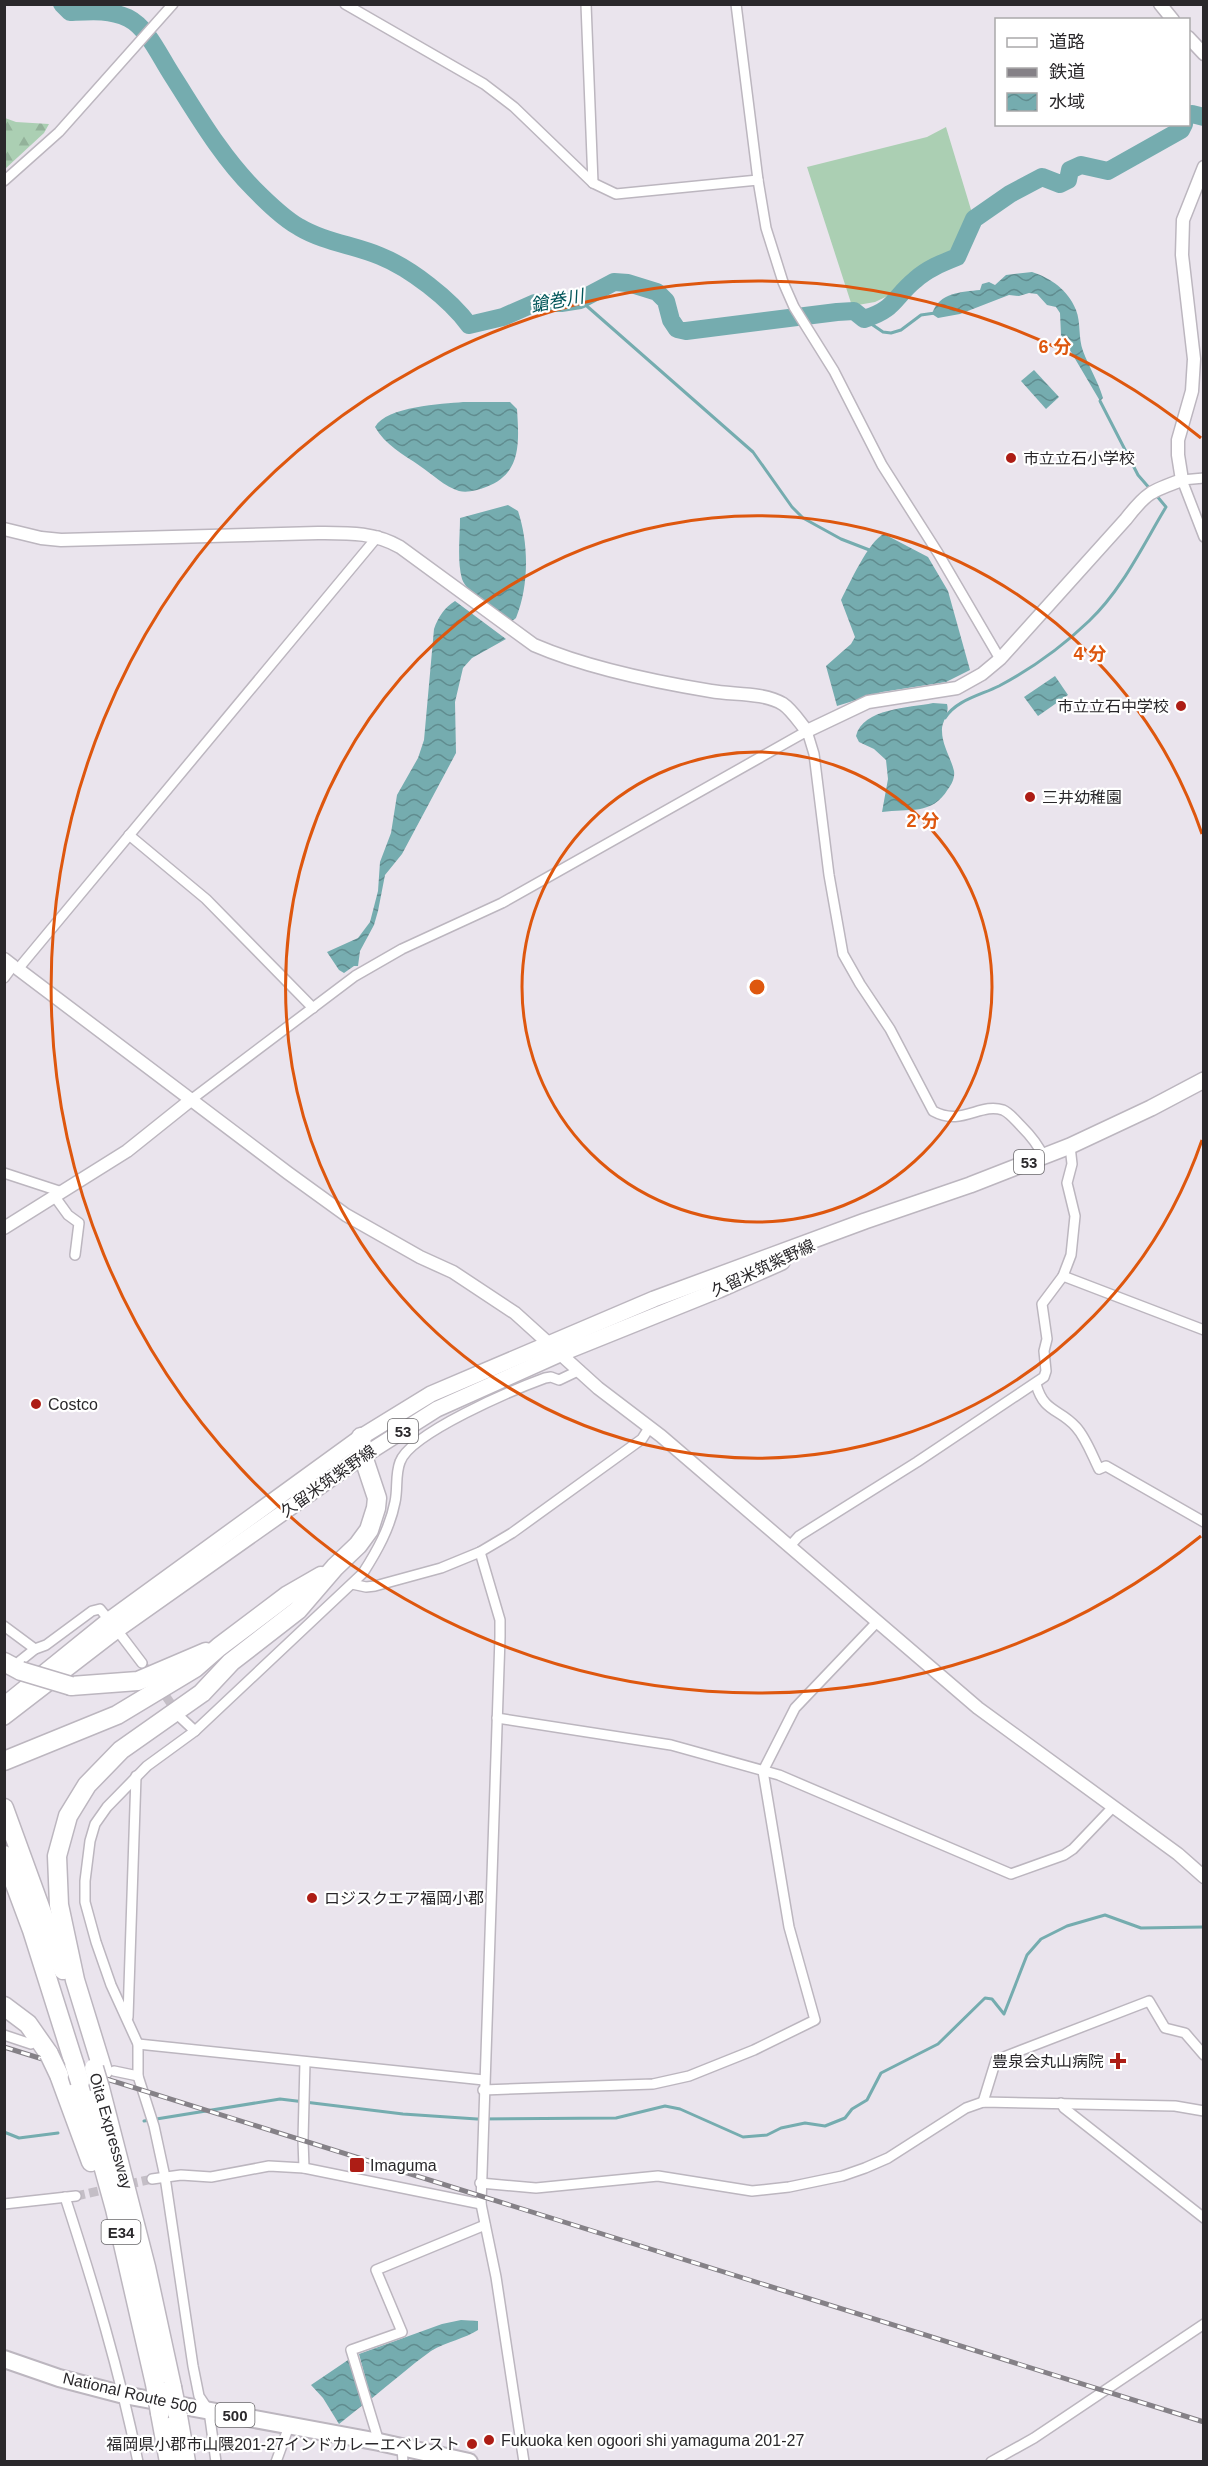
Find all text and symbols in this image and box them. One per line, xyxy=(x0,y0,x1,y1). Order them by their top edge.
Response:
legend xyxy=(995,18,1190,126)
text: 道路 xyxy=(1049,32,1085,52)
text: 鉄道 xyxy=(1049,62,1085,82)
text: 水域 xyxy=(1049,92,1085,112)
water label: 鎗巻川 xyxy=(529,286,587,316)
text: 6 分 xyxy=(1038,337,1072,357)
place label: 市立立石小学校 xyxy=(1023,450,1135,467)
marker: 市立立石小学校 xyxy=(1004,451,1018,465)
text: 4 分 xyxy=(1073,644,1107,664)
place label: 市立立石中学校 xyxy=(1057,698,1169,715)
marker: 市立立石中学校 xyxy=(1174,699,1188,713)
place label: 三井幼稚園 xyxy=(1042,789,1122,806)
marker: 三井幼稚園 xyxy=(1023,790,1037,804)
text: 2 分 xyxy=(906,811,940,831)
centre of rings xyxy=(747,977,767,997)
road number: 53 xyxy=(1014,1150,1044,1174)
street label: 久留米筑紫野線 xyxy=(709,1237,817,1299)
place label: Costco xyxy=(48,1396,98,1413)
marker: Costco xyxy=(29,1397,43,1411)
road number: 53 xyxy=(388,1419,418,1443)
street label: 久留米筑紫野線 xyxy=(277,1442,379,1520)
place label: ロジスクエア福岡小郡 xyxy=(324,1890,484,1907)
marker: ロジスクエア福岡小郡 xyxy=(305,1891,319,1905)
marker: 豊泉会丸山病院 xyxy=(1109,2052,1127,2070)
place label: 豊泉会丸山病院 xyxy=(992,2053,1104,2070)
street label: Oita Expressway xyxy=(86,2071,136,2191)
marker: Imaguma xyxy=(348,2156,366,2174)
place label: Imaguma xyxy=(370,2157,437,2174)
road number: E34 xyxy=(102,2220,140,2244)
street label: National Route 500 xyxy=(61,2369,199,2417)
road number: 500 xyxy=(216,2403,254,2427)
place label: Fukuoka ken ogoori shi yamaguma 201-27 xyxy=(501,2432,804,2449)
marker: Fukuoka ken ogoori shi yamaguma 201-27 xyxy=(482,2433,496,2447)
place label: 福岡県小郡市山隈201-27インドカレーエベレスト xyxy=(106,2436,460,2453)
marker: 福岡県小郡市山隈201-27インドカレーエベレスト xyxy=(465,2437,479,2451)

